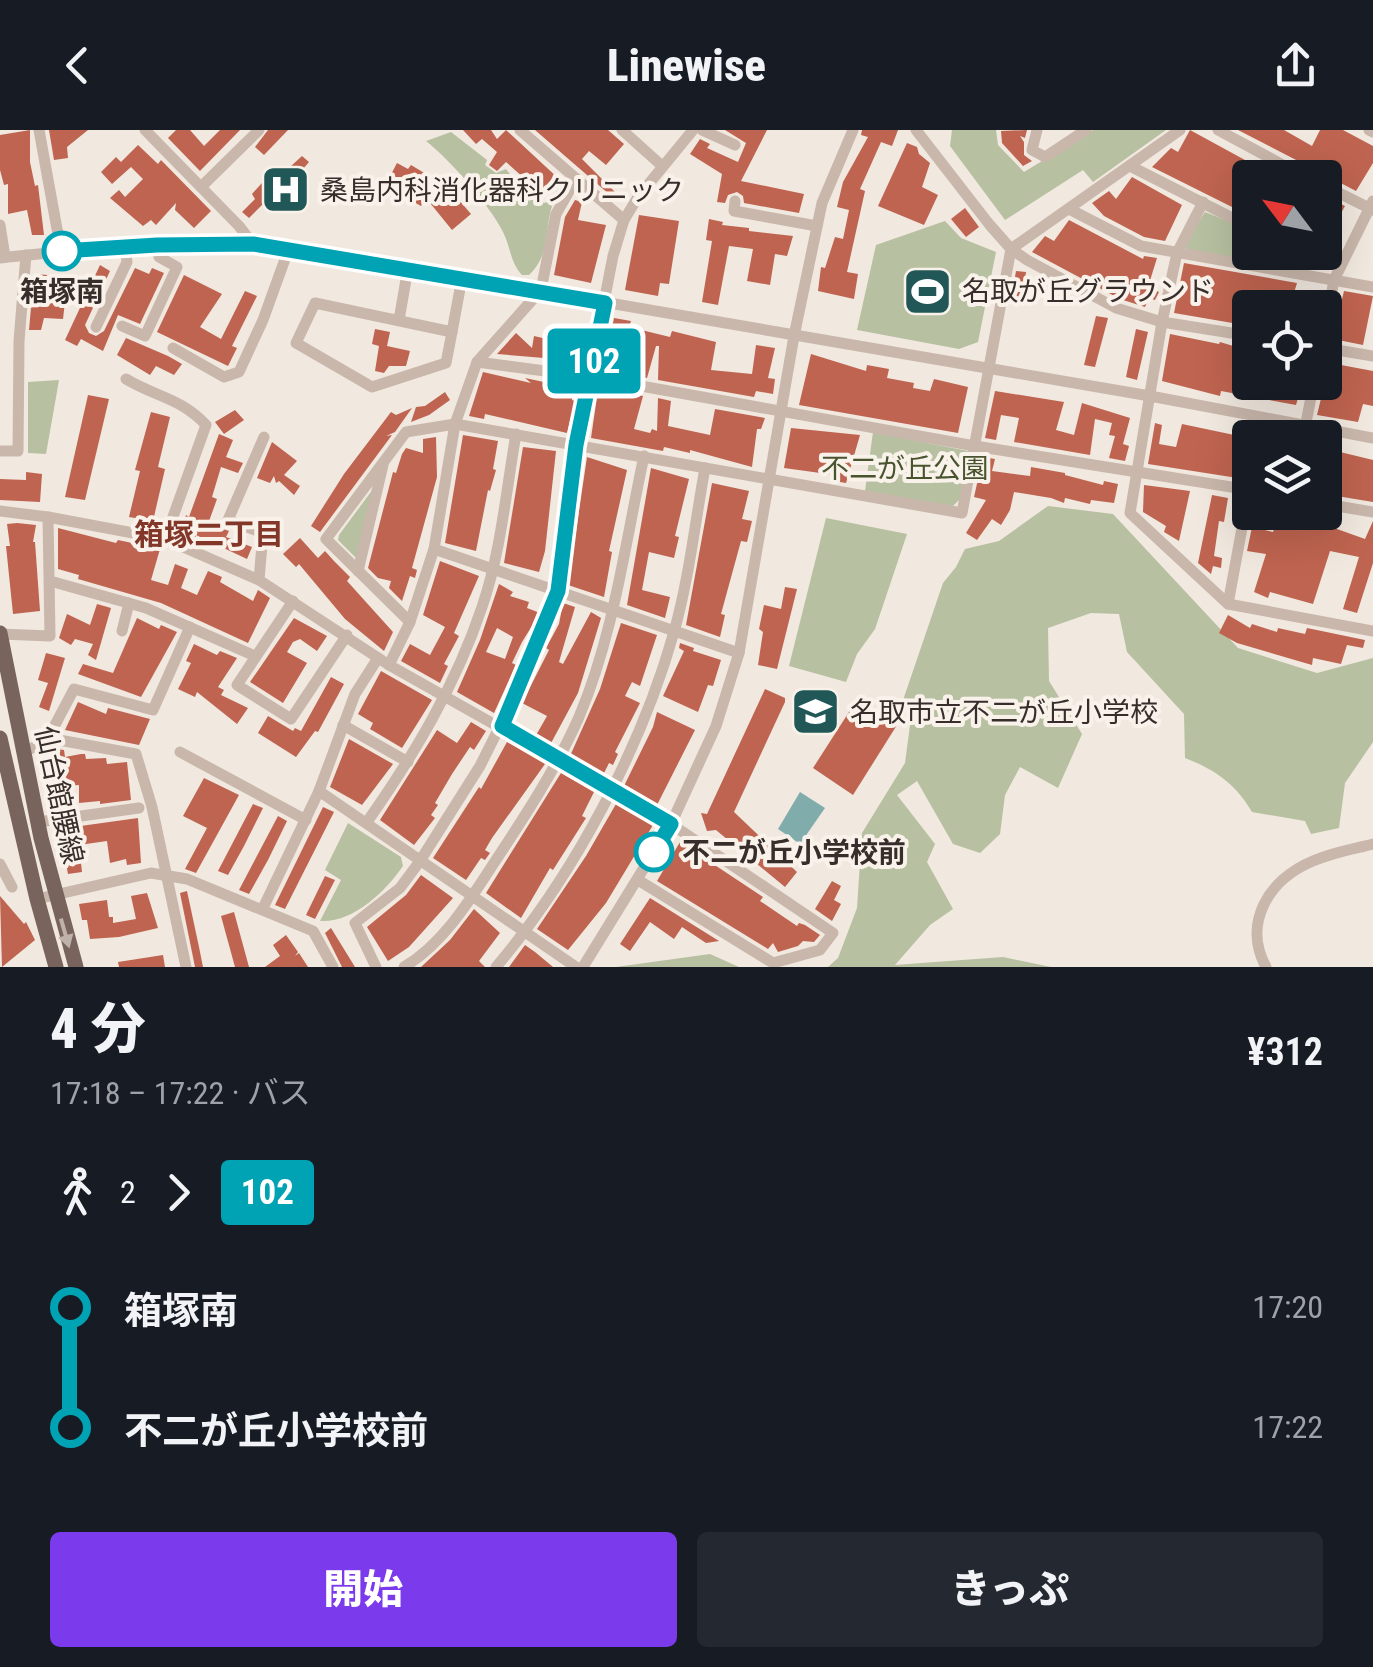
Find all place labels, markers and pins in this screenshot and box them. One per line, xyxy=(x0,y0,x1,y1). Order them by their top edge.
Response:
hospital icon: 桑島内科消化器科クリニック xyxy=(259,164,311,216)
place label: 桑島内科消化器科クリニック xyxy=(320,174,684,207)
marker: 箱塚南 xyxy=(43,232,81,270)
sports icon: 名取が丘グラウンド xyxy=(901,265,953,317)
place label: 箱塚南 xyxy=(20,275,104,308)
place label: 名取が丘グラウンド xyxy=(962,275,1214,308)
school or university icon: 名取市立不二が丘小学校 xyxy=(789,686,841,738)
place label: 名取市立不二が丘小学校 xyxy=(850,696,1158,729)
marker: 不二が丘小学校前 xyxy=(635,833,673,871)
place label: 不二が丘小学校前 xyxy=(682,836,906,869)

